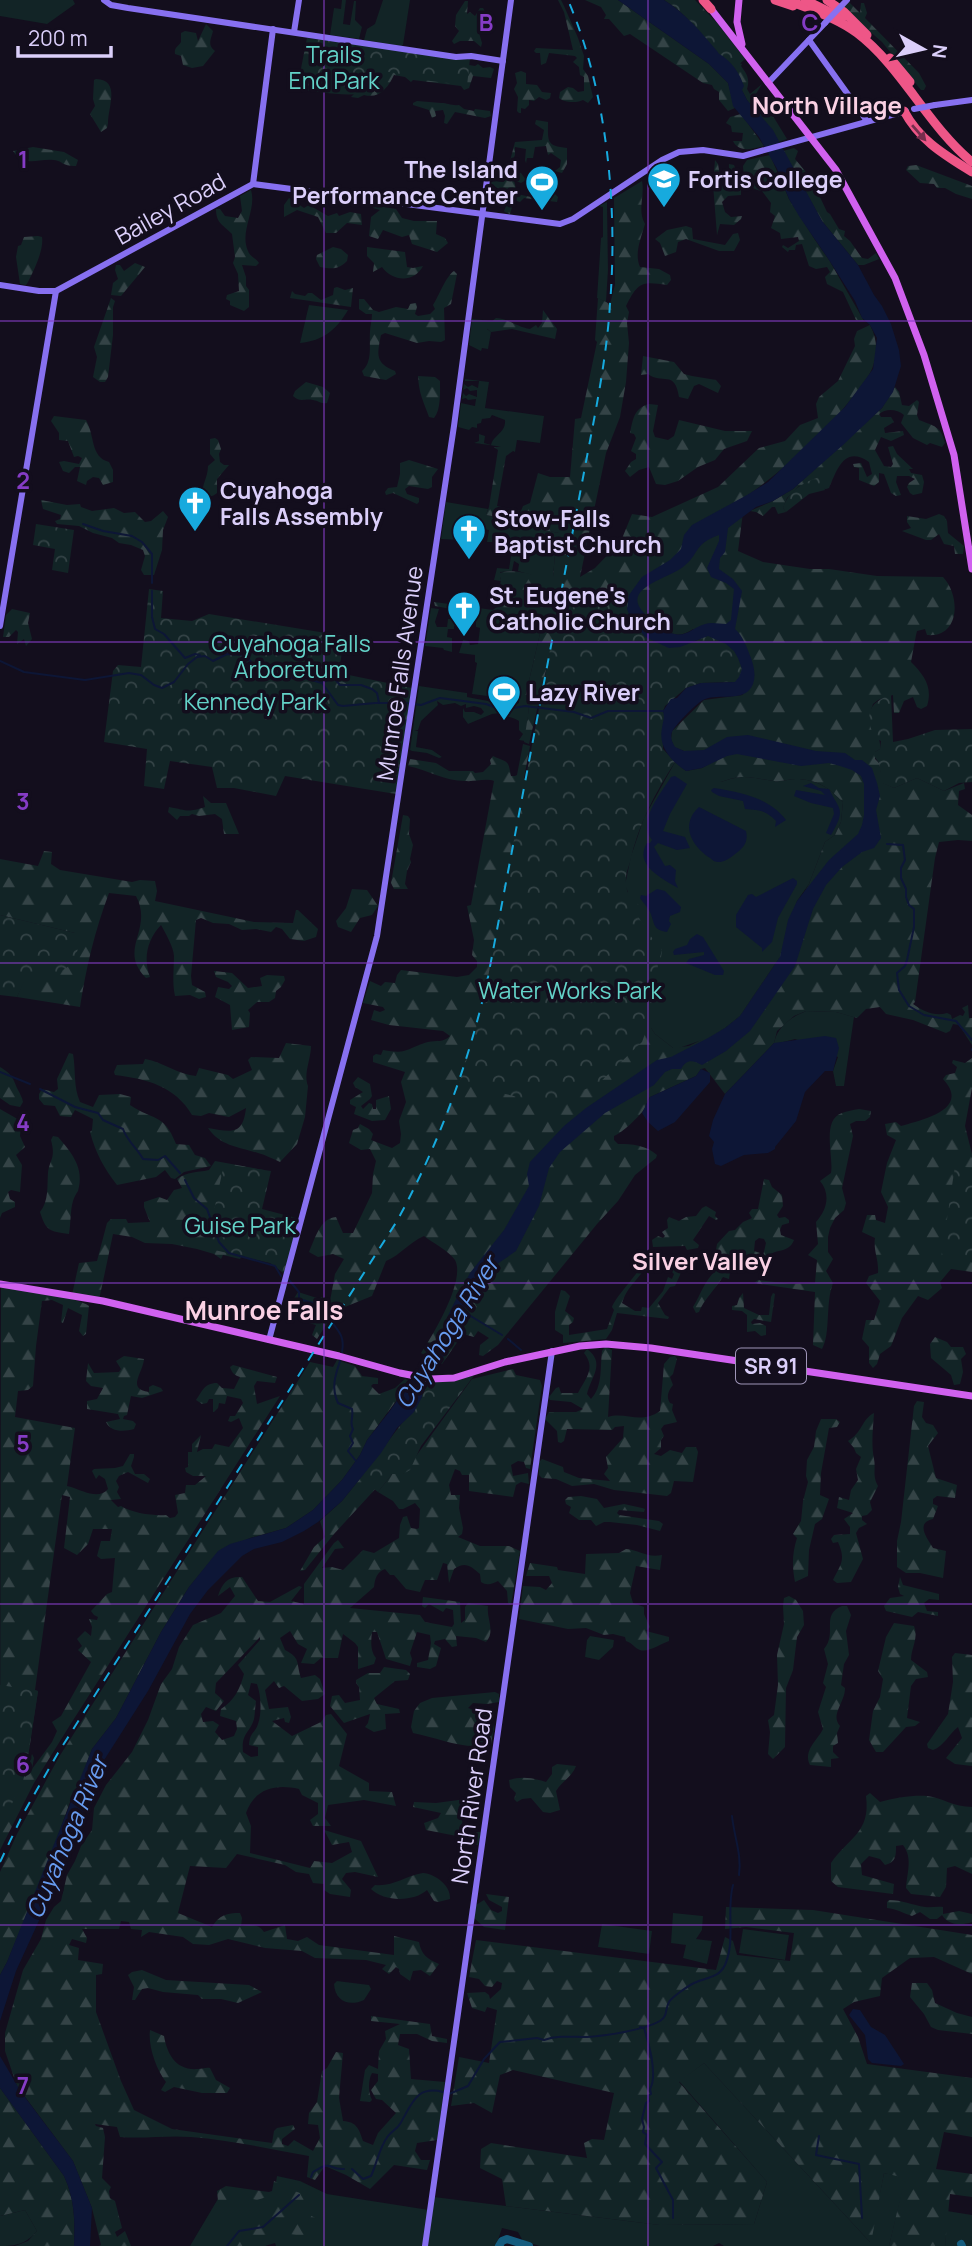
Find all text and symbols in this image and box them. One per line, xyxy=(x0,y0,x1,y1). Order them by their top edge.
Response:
text: B xyxy=(479,6,493,38)
text: C xyxy=(802,6,819,38)
scale bar xyxy=(18,14,110,58)
north arrow xyxy=(888,14,958,84)
text: 200 m xyxy=(28,24,88,52)
park label: Trails End Park xyxy=(289,38,380,96)
text: N xyxy=(926,43,954,60)
district label: North Village xyxy=(752,88,902,121)
one-way arrow xyxy=(911,124,927,142)
text: 1 xyxy=(18,143,28,175)
place label: The Island Performance Center xyxy=(292,153,518,211)
school or university icon: Fortis College xyxy=(645,160,683,209)
sports icon: The Island Performance Center xyxy=(523,163,561,212)
place label: Fortis College xyxy=(688,163,843,195)
street label: Bailey Road xyxy=(109,164,231,252)
text: 2 xyxy=(16,464,30,496)
place label: Cuyahoga Falls Assembly xyxy=(220,474,383,532)
church icon: Cuyahoga Falls Assembly xyxy=(176,484,214,533)
place label: Stow-Falls Baptist Church xyxy=(494,502,662,560)
church icon: Stow-Falls Baptist Church xyxy=(450,512,488,561)
street label: Munroe Falls Avenue xyxy=(368,564,430,782)
place label: St. Eugene's Catholic Church xyxy=(489,579,671,637)
church icon: St. Eugene's Catholic Church xyxy=(445,589,483,638)
park label: Cuyahoga Falls Arboretum xyxy=(211,627,371,685)
sports icon: Lazy River xyxy=(485,673,523,722)
place label: Lazy River xyxy=(528,676,640,708)
park label: Kennedy Park xyxy=(184,685,327,717)
text: 3 xyxy=(16,785,30,817)
park label: Water Works Park xyxy=(478,974,663,1006)
text: 4 xyxy=(16,1106,30,1138)
park label: Guise Park xyxy=(184,1209,296,1241)
district label: Silver Valley xyxy=(632,1244,773,1277)
water label: Cuyahoga River xyxy=(386,1247,508,1414)
district label: Munroe Falls xyxy=(185,1292,343,1328)
road number: SR 91 xyxy=(736,1348,806,1384)
text: 5 xyxy=(16,1427,30,1459)
street label: North River Road xyxy=(443,1706,499,1886)
text: 6 xyxy=(16,1748,30,1780)
water label: Cuyahoga River xyxy=(17,1748,116,1923)
text: 7 xyxy=(17,2069,29,2101)

